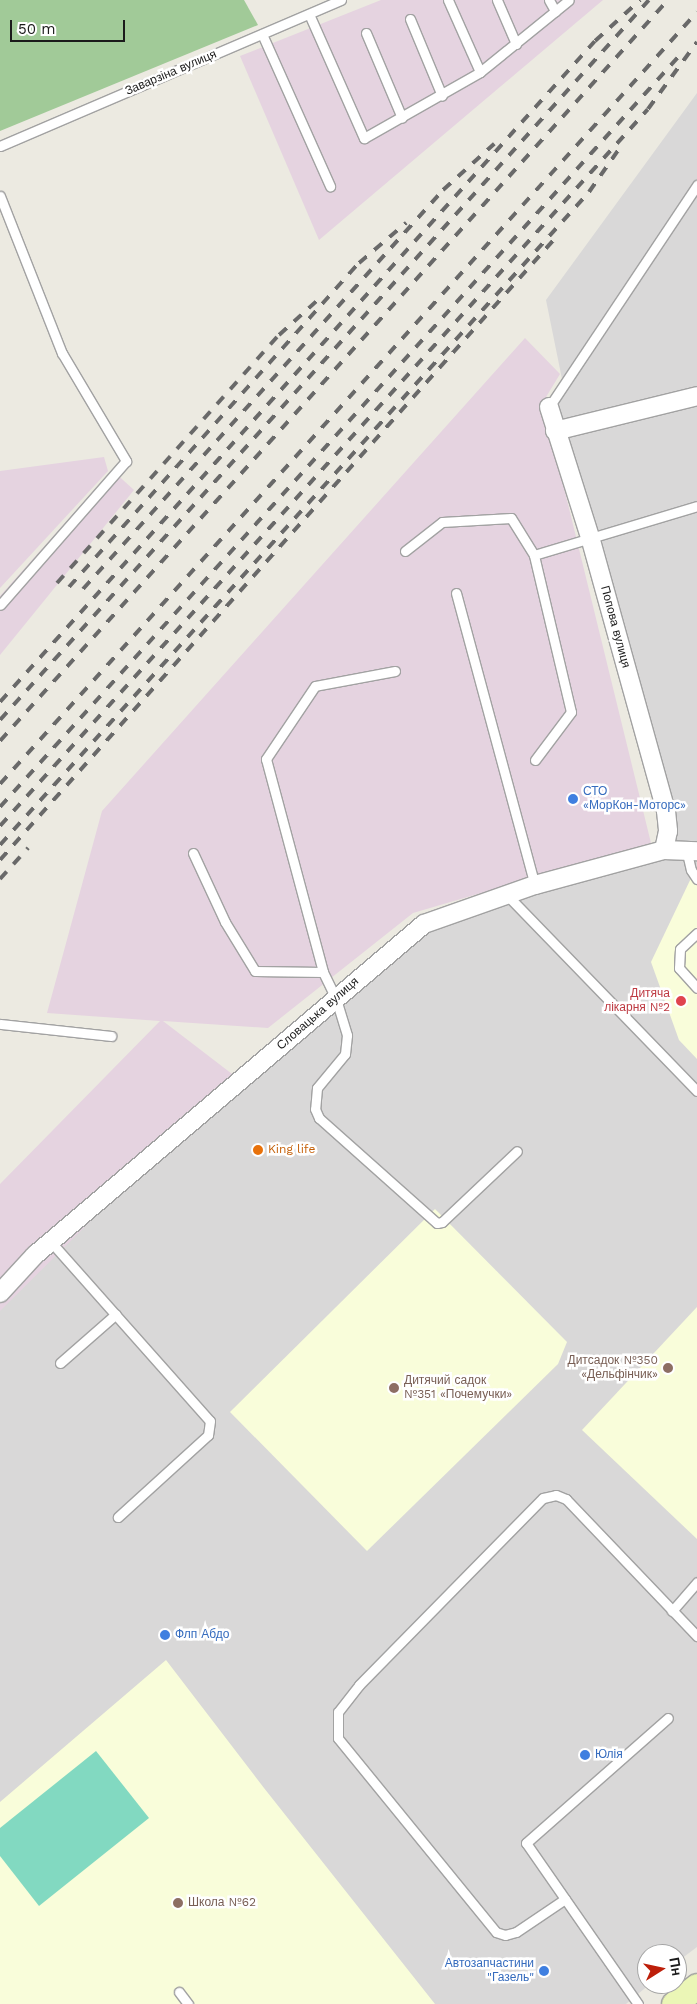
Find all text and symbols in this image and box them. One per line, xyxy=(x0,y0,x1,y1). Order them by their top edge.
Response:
scale bar xyxy=(12,10,128,42)
text: 50 m xyxy=(18,20,55,38)
street label: Заварзіна вулиця xyxy=(123,47,219,99)
street label: Попова вулиця xyxy=(597,584,633,670)
place label: СТО «МорКон-Моторс» xyxy=(583,785,686,813)
marker: СТО «МорКон-Моторс» xyxy=(567,793,579,805)
street label: Словацька вулиця xyxy=(274,975,362,1053)
place label: Дитяча лікарня №2 xyxy=(604,987,670,1015)
marker: Дитяча лікарня №2 xyxy=(674,994,688,1008)
place label: King life xyxy=(268,1143,315,1157)
marker: King life xyxy=(252,1144,264,1156)
place label: Дитсадок №350 «Дельфінчик» xyxy=(568,1354,658,1382)
marker: Дитсадок №350 «Дельфінчик» xyxy=(662,1362,674,1374)
place label: Дитячий садок №351 «Почемучки» xyxy=(404,1374,512,1402)
marker: Дитячий садок №351 «Почемучки» xyxy=(388,1382,400,1394)
place label: Флп Абдо xyxy=(175,1628,229,1642)
marker: Флп Абдо xyxy=(159,1629,171,1641)
place label: Юлія xyxy=(595,1748,623,1762)
marker: Юлія xyxy=(579,1749,591,1761)
place label: Школа №62 xyxy=(188,1896,256,1910)
marker: Школа №62 xyxy=(172,1897,184,1909)
north arrow xyxy=(637,1944,687,1994)
text: Пн xyxy=(666,1956,685,1977)
place label: Автозапчастини "Газель" xyxy=(445,1957,534,1985)
marker: Автозапчастини "Газель" xyxy=(538,1965,550,1977)

